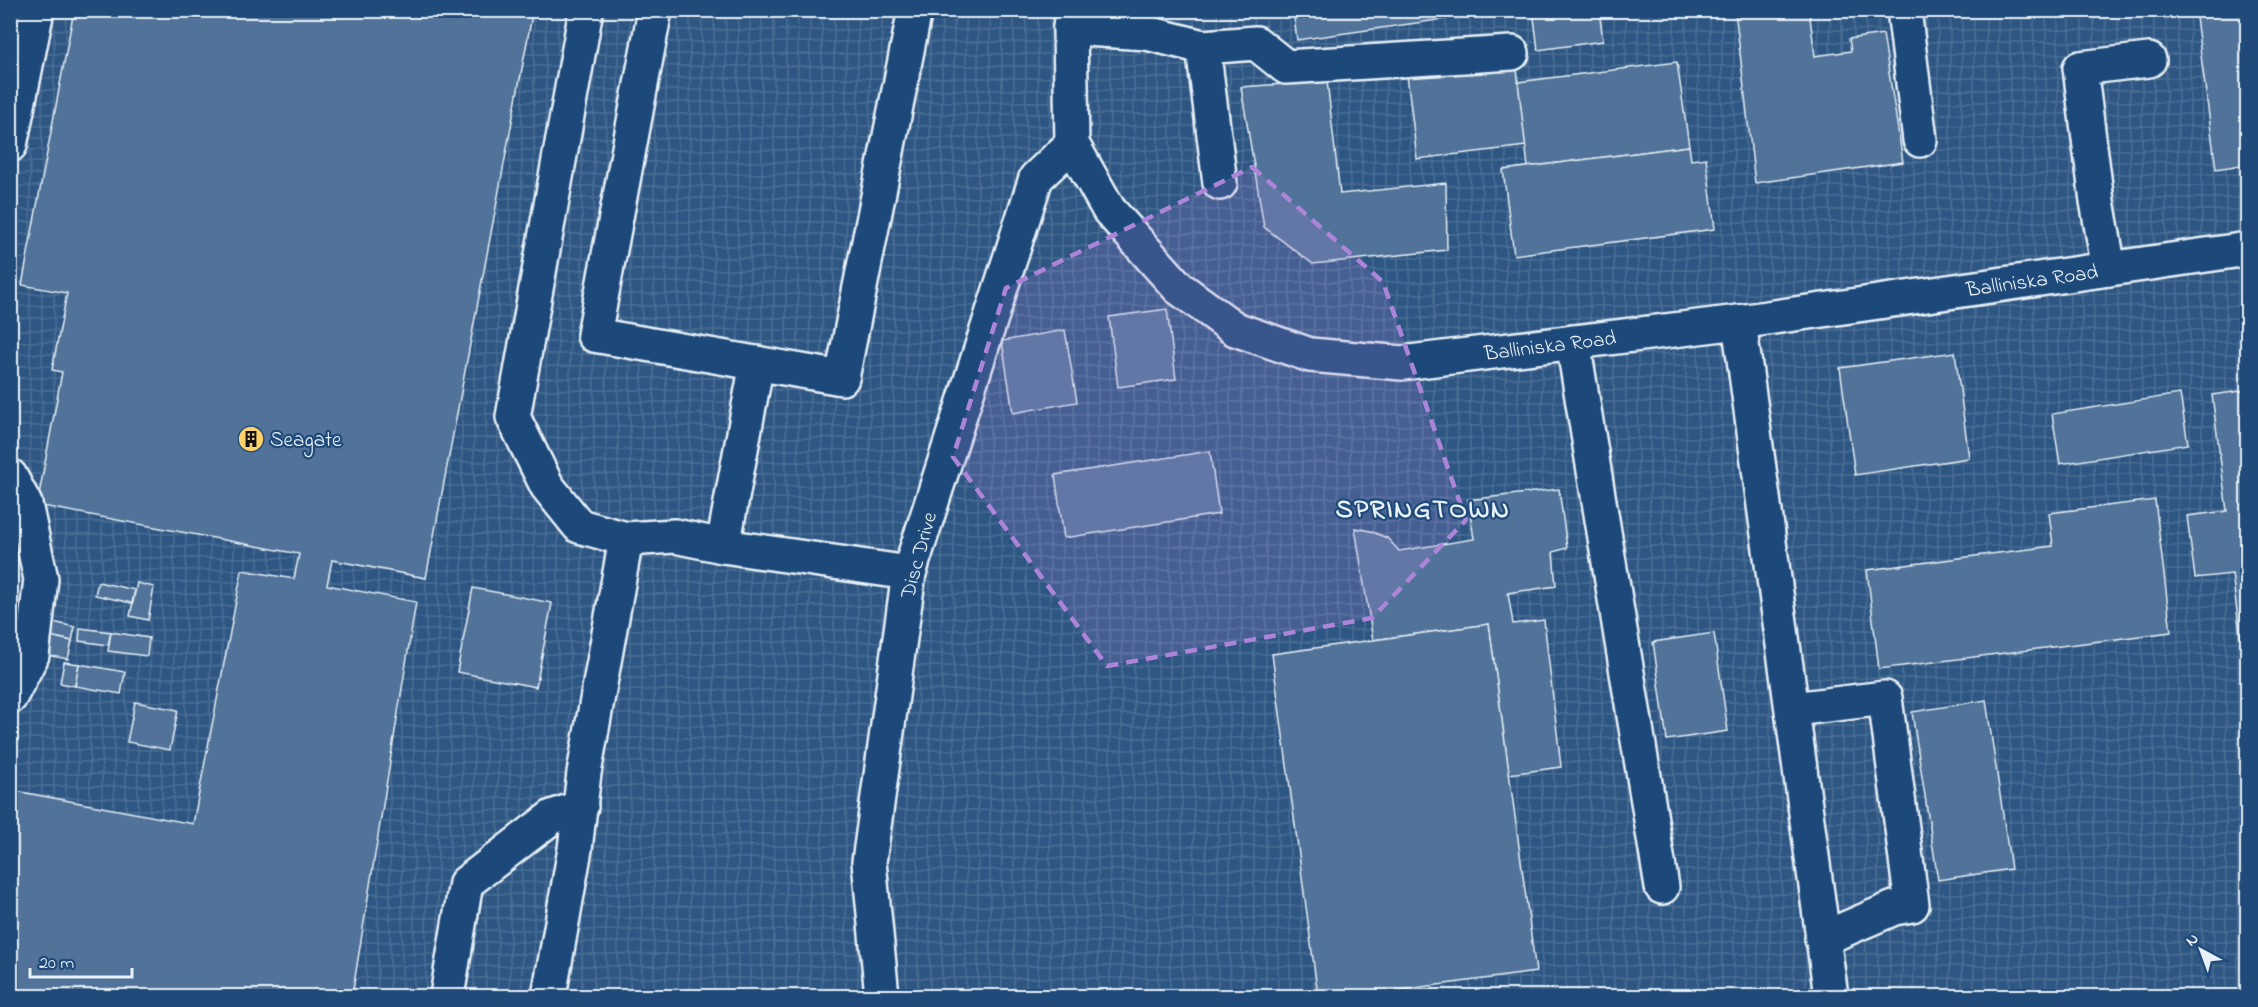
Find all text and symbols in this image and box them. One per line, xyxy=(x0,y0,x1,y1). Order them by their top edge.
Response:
street label: Balliniska Road xyxy=(1964,258,2100,306)
street label: Balliniska Road xyxy=(1482,324,1618,370)
building icon: Seagate xyxy=(236,424,266,454)
place label: Seagate xyxy=(270,426,342,458)
district label: SPRINGTOWN xyxy=(1335,491,1511,530)
street label: Disc Drive xyxy=(894,508,946,603)
north arrow xyxy=(2171,920,2231,980)
text: N xyxy=(2181,927,2205,953)
scale bar xyxy=(30,941,132,979)
text: 20 m xyxy=(39,951,74,977)

